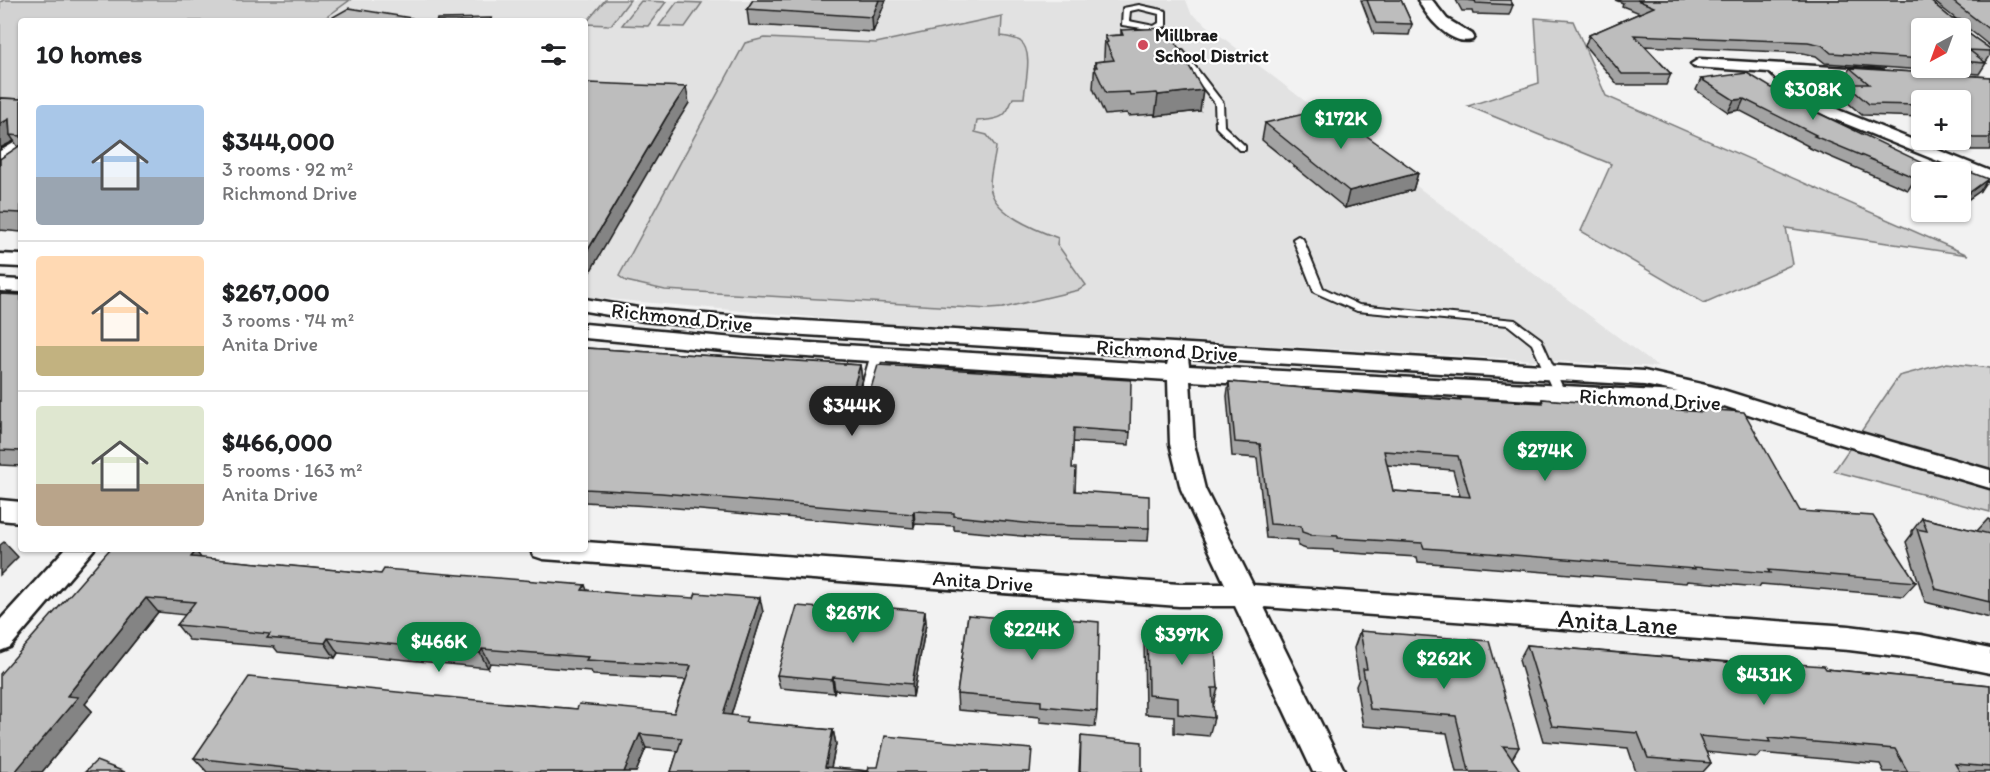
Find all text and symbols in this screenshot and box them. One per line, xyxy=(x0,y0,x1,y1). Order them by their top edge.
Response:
north arrow xyxy=(1911,18,1971,78)
map controls xyxy=(1911,18,1971,222)
place label: Millbrae School District xyxy=(1155,24,1269,67)
text: 10 homes xyxy=(36,38,142,70)
icon: filters xyxy=(537,38,570,71)
marker: Millbrae School District xyxy=(1136,38,1150,52)
pin: $308K xyxy=(1771,70,1855,121)
text: $308K xyxy=(1784,77,1842,101)
button: + xyxy=(1911,90,1971,150)
pin: $172K xyxy=(1299,99,1383,150)
text: $172K xyxy=(1315,106,1367,130)
text: $344,000 xyxy=(222,125,335,157)
icon: home xyxy=(84,129,156,201)
text: 3 rooms · 92 m² xyxy=(222,157,353,181)
button: − xyxy=(1911,162,1971,222)
text: Richmond Drive xyxy=(222,181,357,205)
text: $267,000 xyxy=(222,276,330,308)
icon: home xyxy=(84,280,156,352)
street label: Richmond Drive xyxy=(610,297,754,337)
text: 3 rooms · 74 m² xyxy=(222,308,354,332)
text: Anita Drive xyxy=(222,332,318,356)
street label: Richmond Drive xyxy=(1095,334,1239,366)
street label: Richmond Drive xyxy=(1578,383,1722,415)
pin: $344K xyxy=(810,386,894,437)
text: $344K xyxy=(823,393,881,417)
text: $466,000 xyxy=(222,426,333,458)
icon: home xyxy=(84,430,156,502)
pin: $274K xyxy=(1503,431,1587,482)
text: $274K xyxy=(1517,438,1573,462)
text: 5 rooms · 163 m² xyxy=(222,458,363,482)
text: Anita Drive xyxy=(222,482,318,506)
street label: Anita Drive xyxy=(932,565,1034,597)
pin: $267K xyxy=(811,593,895,644)
text: $267K xyxy=(826,600,880,624)
street label: Anita Lane xyxy=(1557,602,1679,642)
pin: $224K xyxy=(990,610,1074,661)
pin: $397K xyxy=(1140,615,1224,666)
text: $224K xyxy=(1004,617,1060,641)
pin: $466K xyxy=(397,622,481,673)
text: $397K xyxy=(1155,622,1209,646)
text: $466K xyxy=(411,629,467,653)
pin: $262K xyxy=(1402,639,1486,690)
text: $262K xyxy=(1417,646,1471,670)
pin: $431K xyxy=(1722,655,1806,706)
text: $431K xyxy=(1736,662,1792,686)

